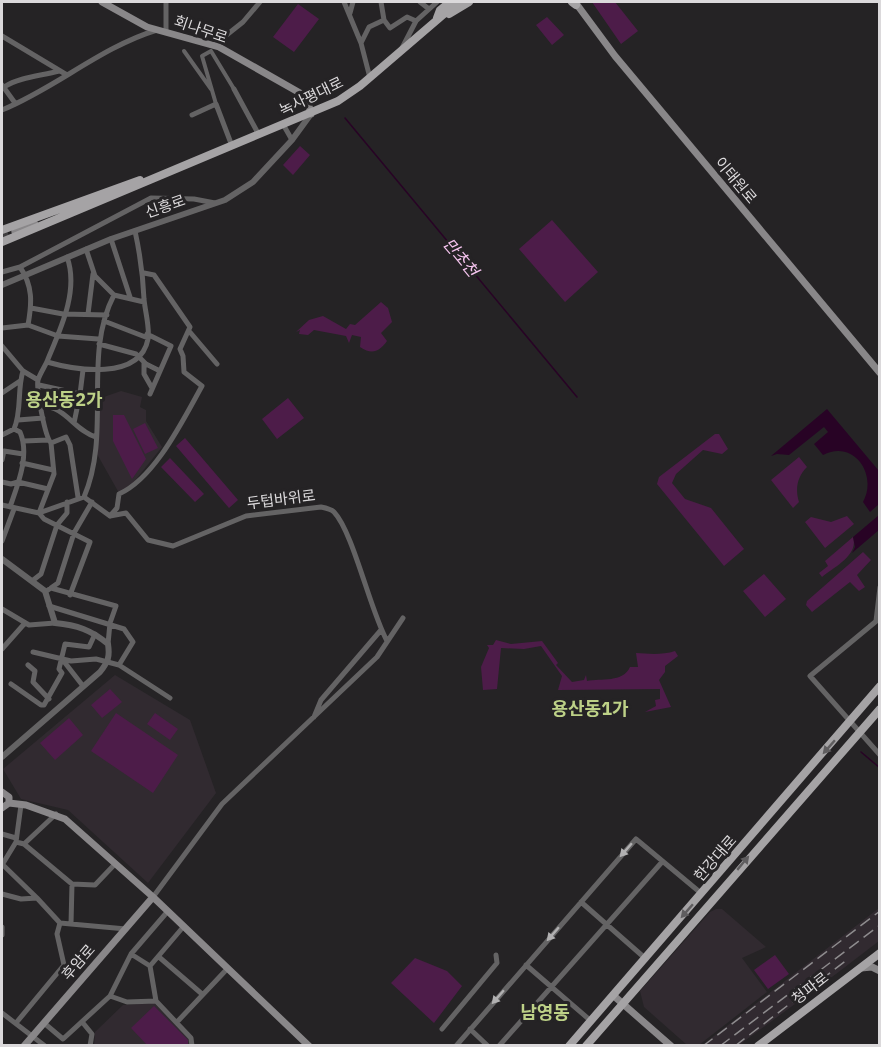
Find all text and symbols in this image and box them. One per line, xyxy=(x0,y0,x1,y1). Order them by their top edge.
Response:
street label: 회나무로 xyxy=(172,11,230,47)
street label: 녹사평대로 xyxy=(276,72,346,120)
street label: 이태원로 xyxy=(711,153,761,207)
street label: 신흥로 xyxy=(142,190,188,222)
water label: 만초천 xyxy=(439,234,484,282)
district label: 용산동2가 xyxy=(25,388,103,411)
street label: 두텁바위로 xyxy=(246,485,316,513)
district label: 용산동1가 xyxy=(551,697,629,720)
one-way arrow xyxy=(822,739,835,755)
street label: 한강대로 xyxy=(690,831,740,885)
one-way arrow xyxy=(619,842,633,857)
one-way arrow xyxy=(736,856,749,871)
one-way arrow xyxy=(681,903,694,919)
one-way arrow xyxy=(546,926,560,941)
street label: 후암로 xyxy=(57,940,99,984)
street label: 청파로 xyxy=(788,968,832,1008)
one-way arrow xyxy=(492,989,505,1004)
district label: 남영동 xyxy=(520,1001,570,1024)

